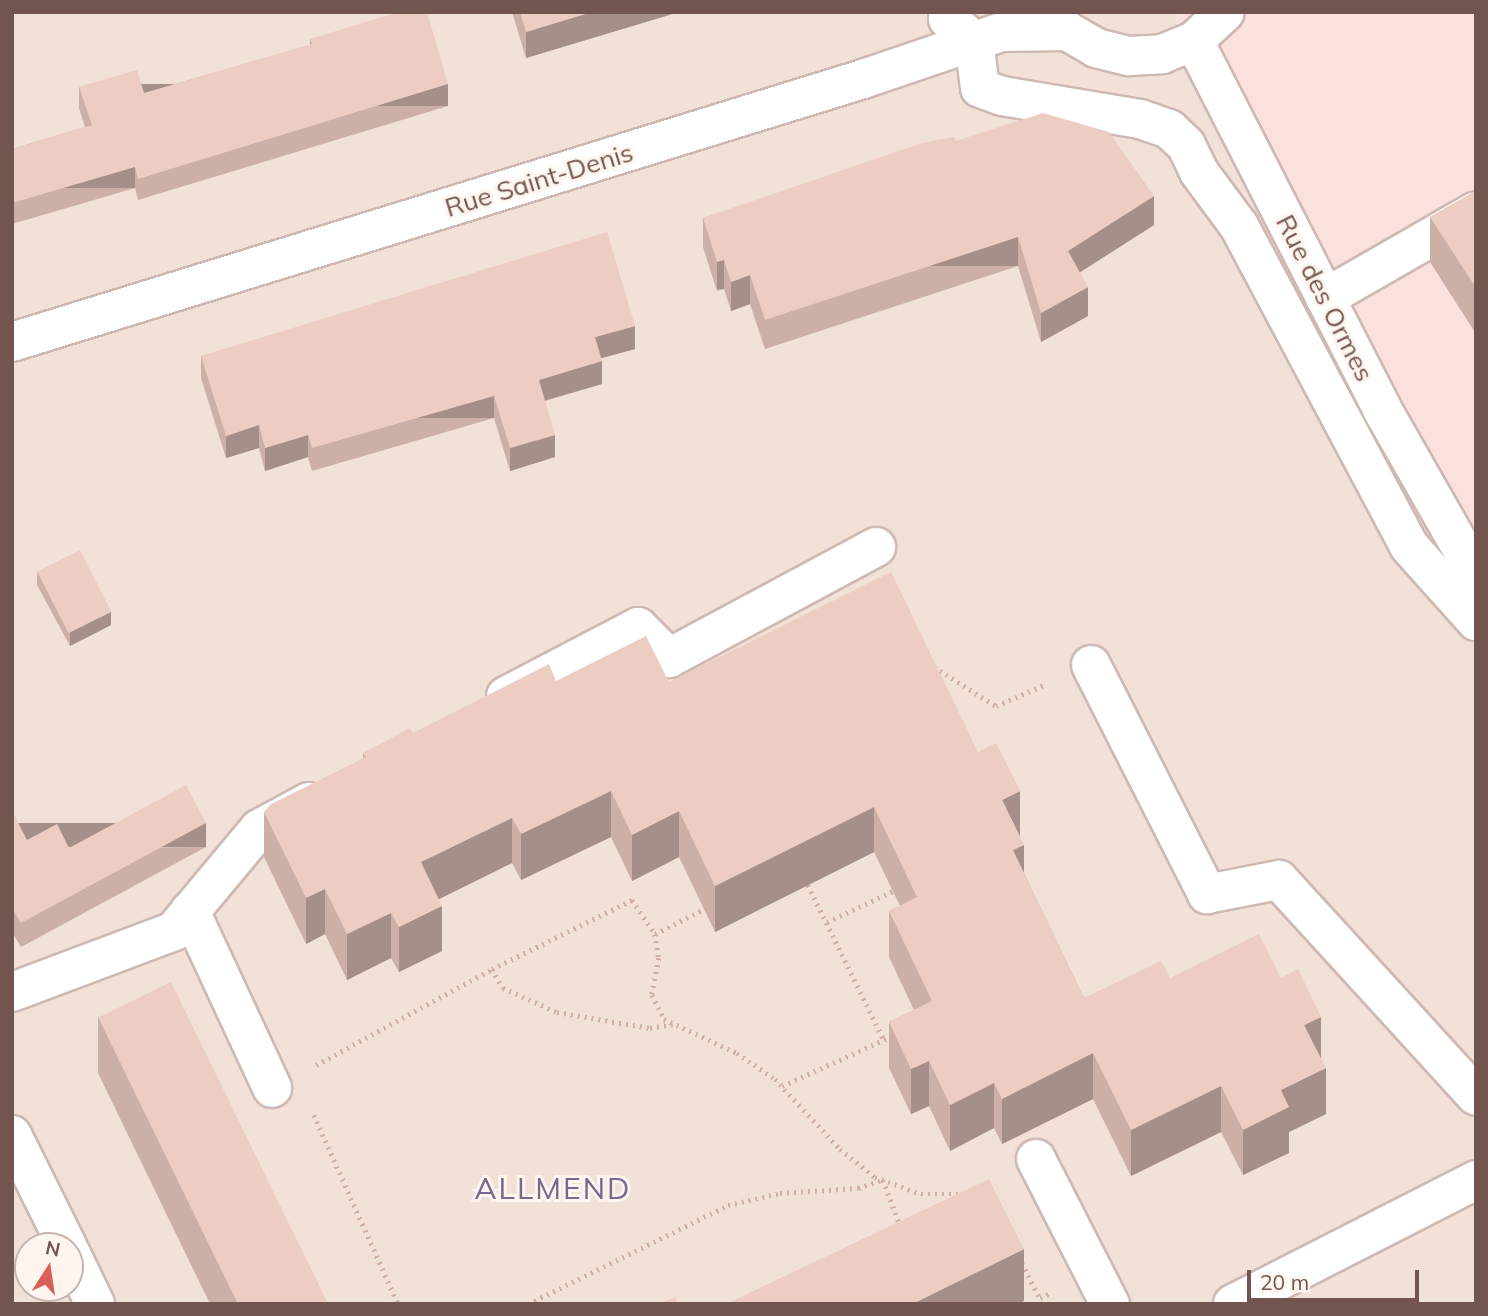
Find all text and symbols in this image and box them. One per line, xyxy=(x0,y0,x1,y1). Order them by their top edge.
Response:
street label: Rue Saint-Denis xyxy=(441,137,637,223)
street label: Rue des Ormes xyxy=(1270,210,1380,386)
district label: ALLMEND xyxy=(475,1170,631,1206)
north arrow xyxy=(14,1232,84,1302)
text: N xyxy=(43,1235,62,1262)
scale bar xyxy=(1250,1256,1422,1300)
text: 20 m xyxy=(1260,1269,1309,1295)

